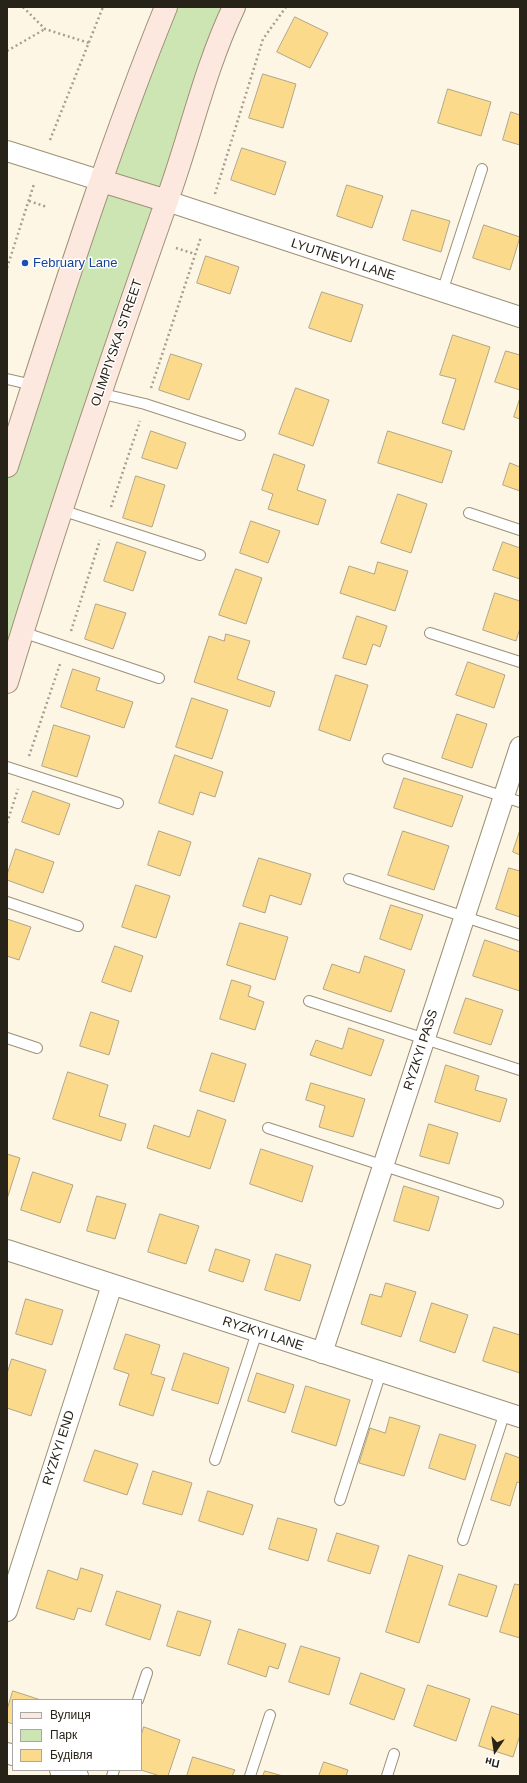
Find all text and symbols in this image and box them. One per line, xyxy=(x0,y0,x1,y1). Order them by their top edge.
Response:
street label: LYUTNEVYI LANE xyxy=(289,236,397,284)
place label: February Lane xyxy=(33,255,118,271)
marker: February Lane xyxy=(20,258,30,268)
street label: OLIMPIYSKA STREET xyxy=(88,277,146,409)
street label: RYZKYI PASS xyxy=(401,1008,441,1092)
street label: RYZKYI LANE xyxy=(221,1314,305,1354)
street label: RYZKYI END xyxy=(40,1409,78,1487)
legend xyxy=(12,1699,142,1771)
text: Вулиця xyxy=(50,1708,91,1722)
text: Парк xyxy=(50,1728,77,1742)
north arrow xyxy=(475,1731,515,1771)
text: Будівля xyxy=(50,1748,92,1762)
text: Пн xyxy=(484,1755,501,1770)

